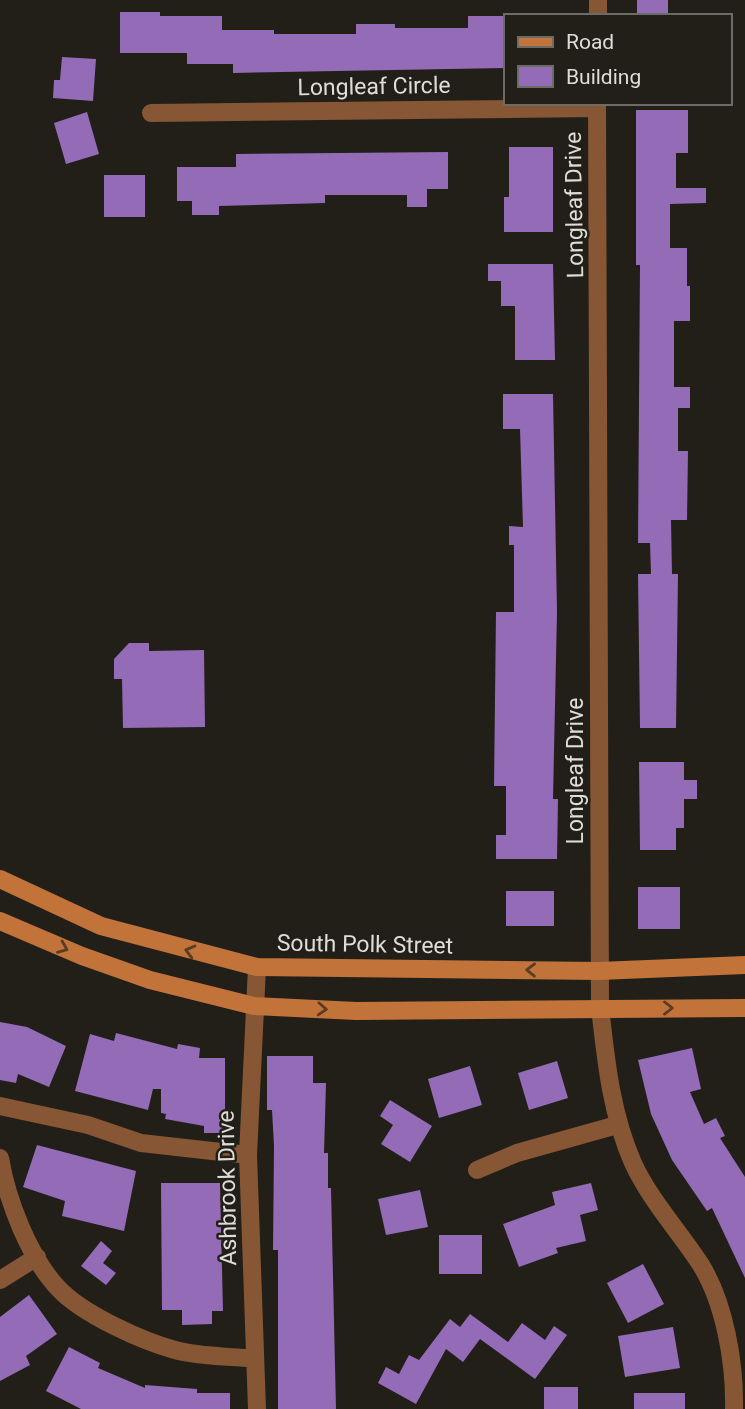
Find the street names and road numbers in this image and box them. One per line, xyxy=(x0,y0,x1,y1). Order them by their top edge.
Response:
street label: Longleaf Circle xyxy=(297,72,451,101)
street label: Longleaf Drive xyxy=(560,131,589,279)
street label: Longleaf Drive xyxy=(562,698,589,844)
street label: South Polk Street xyxy=(277,929,453,960)
street label: Ashbrook Drive xyxy=(213,1110,242,1266)

